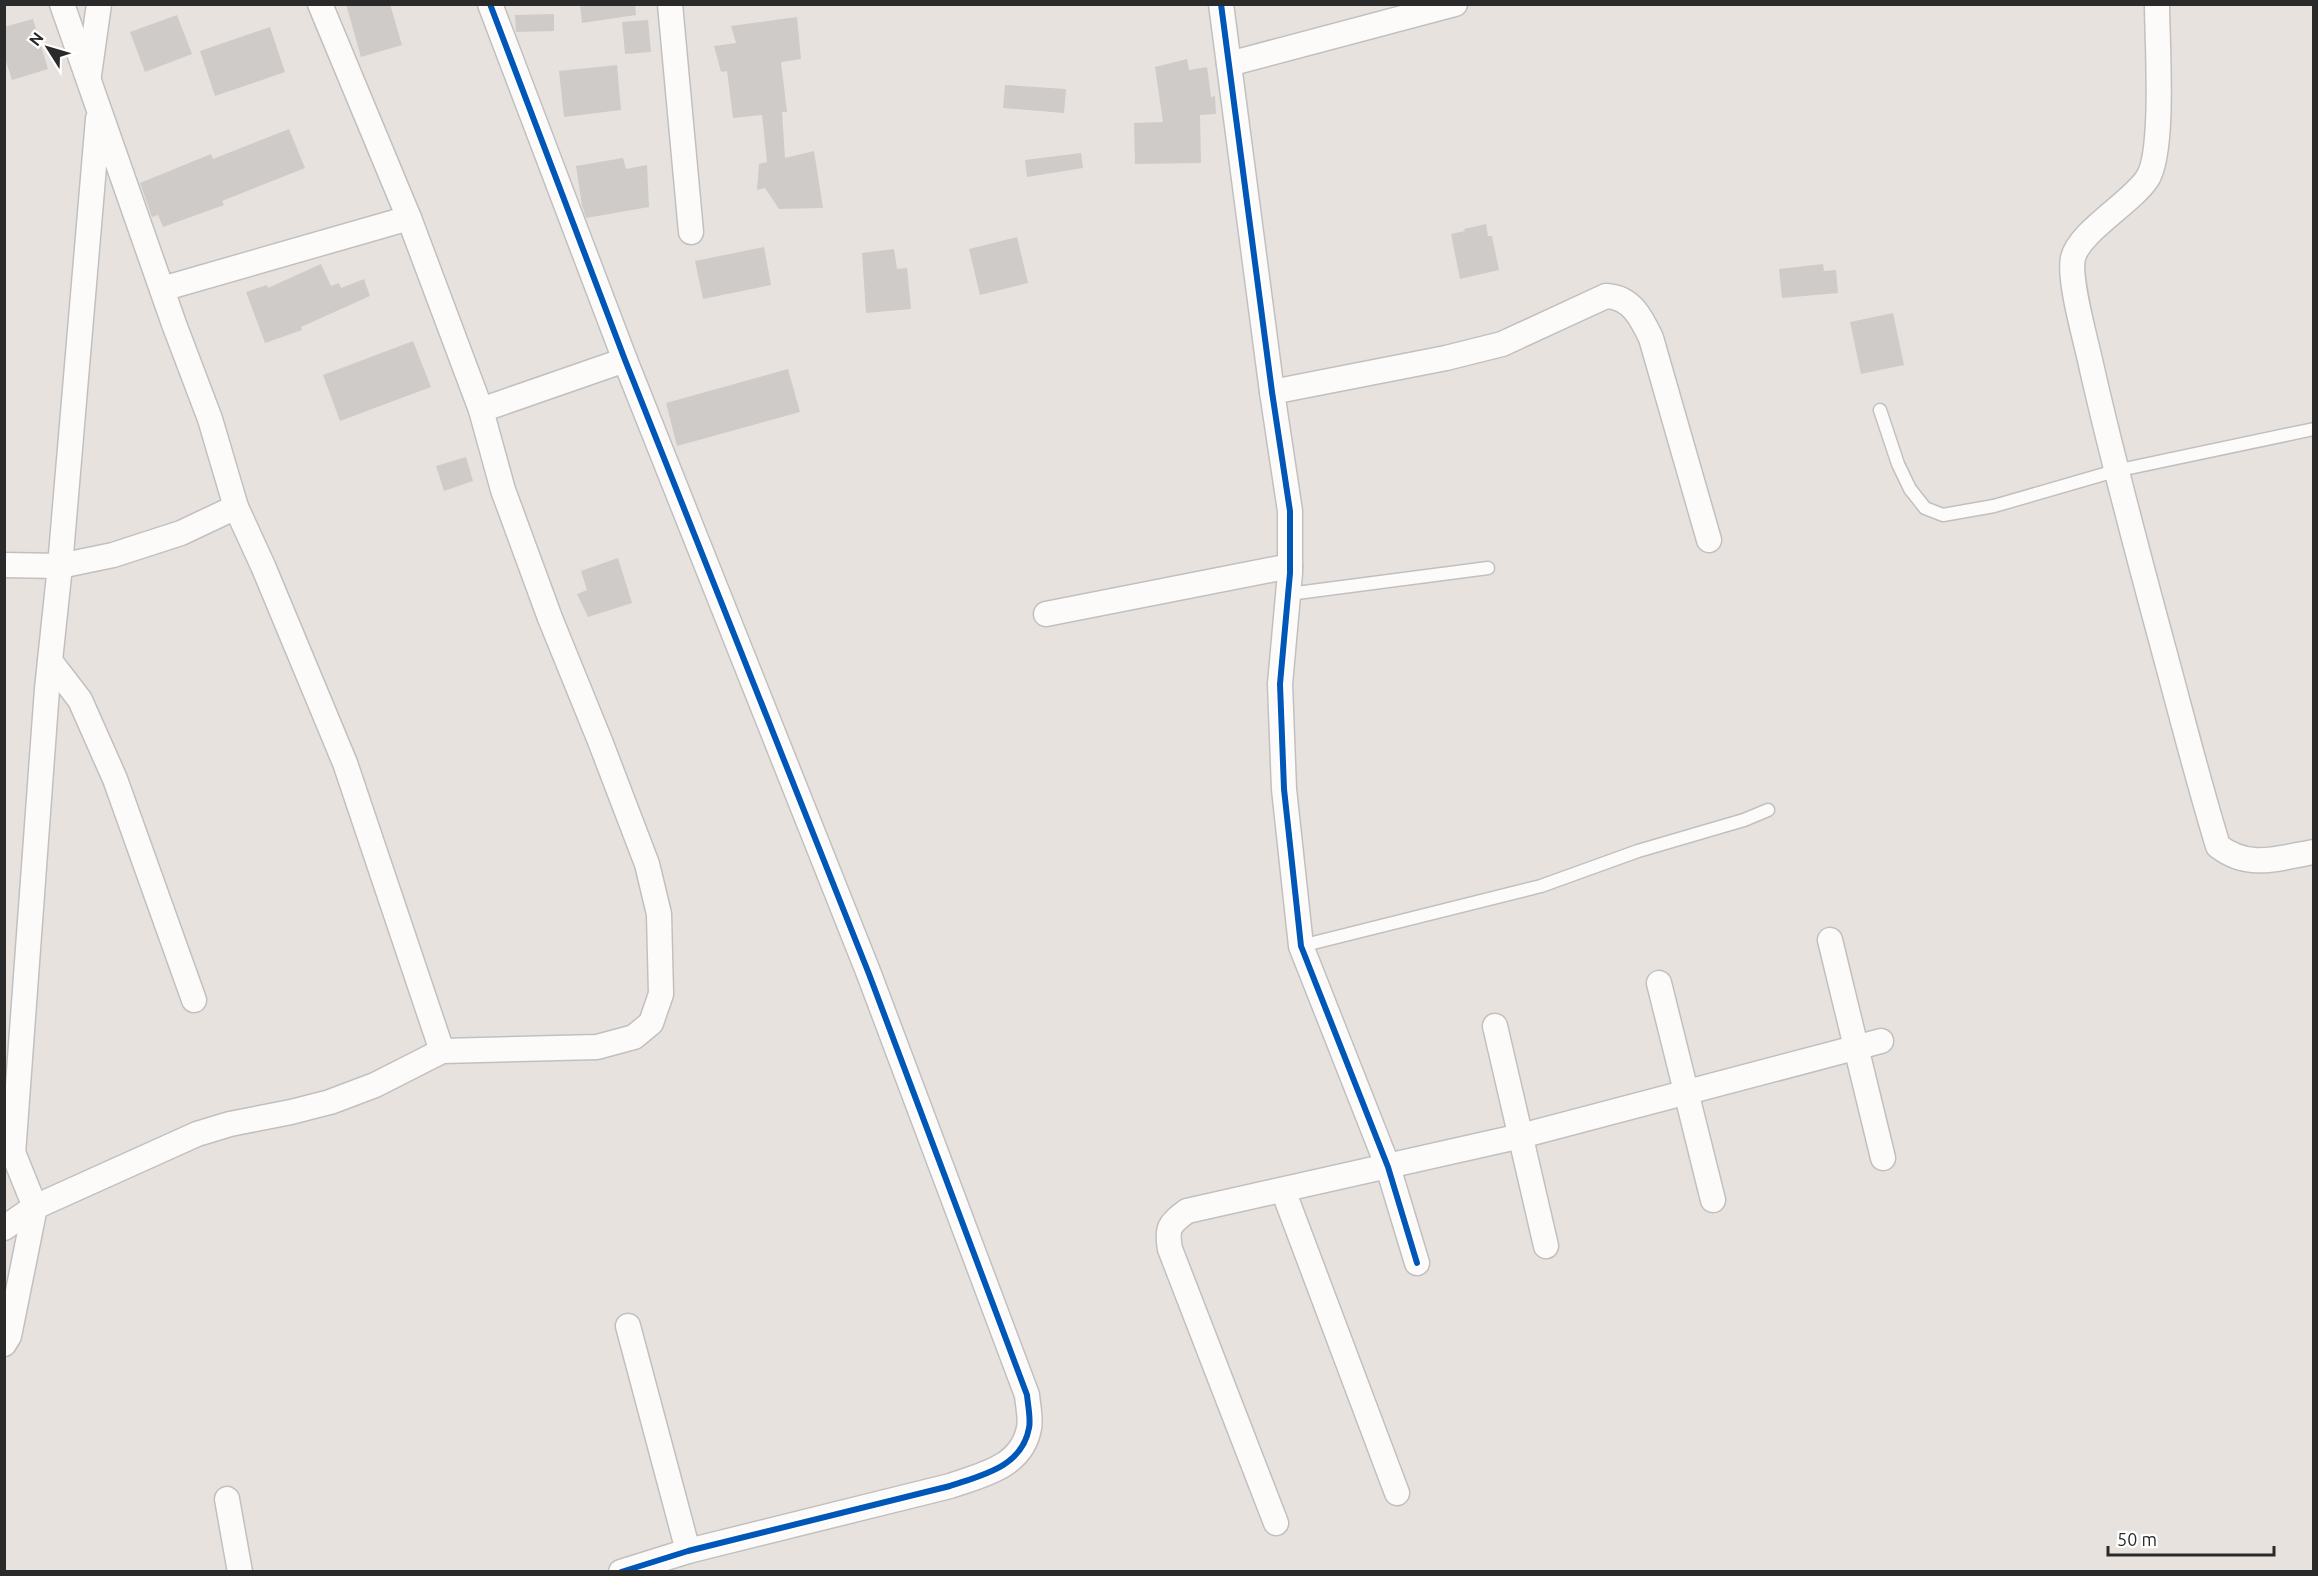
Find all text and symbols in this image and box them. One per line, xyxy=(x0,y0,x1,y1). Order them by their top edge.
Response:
north arrow xyxy=(18,18,78,78)
text: N xyxy=(25,29,47,49)
scale bar xyxy=(2108,1519,2274,1557)
text: 50 m xyxy=(2117,1529,2157,1549)

